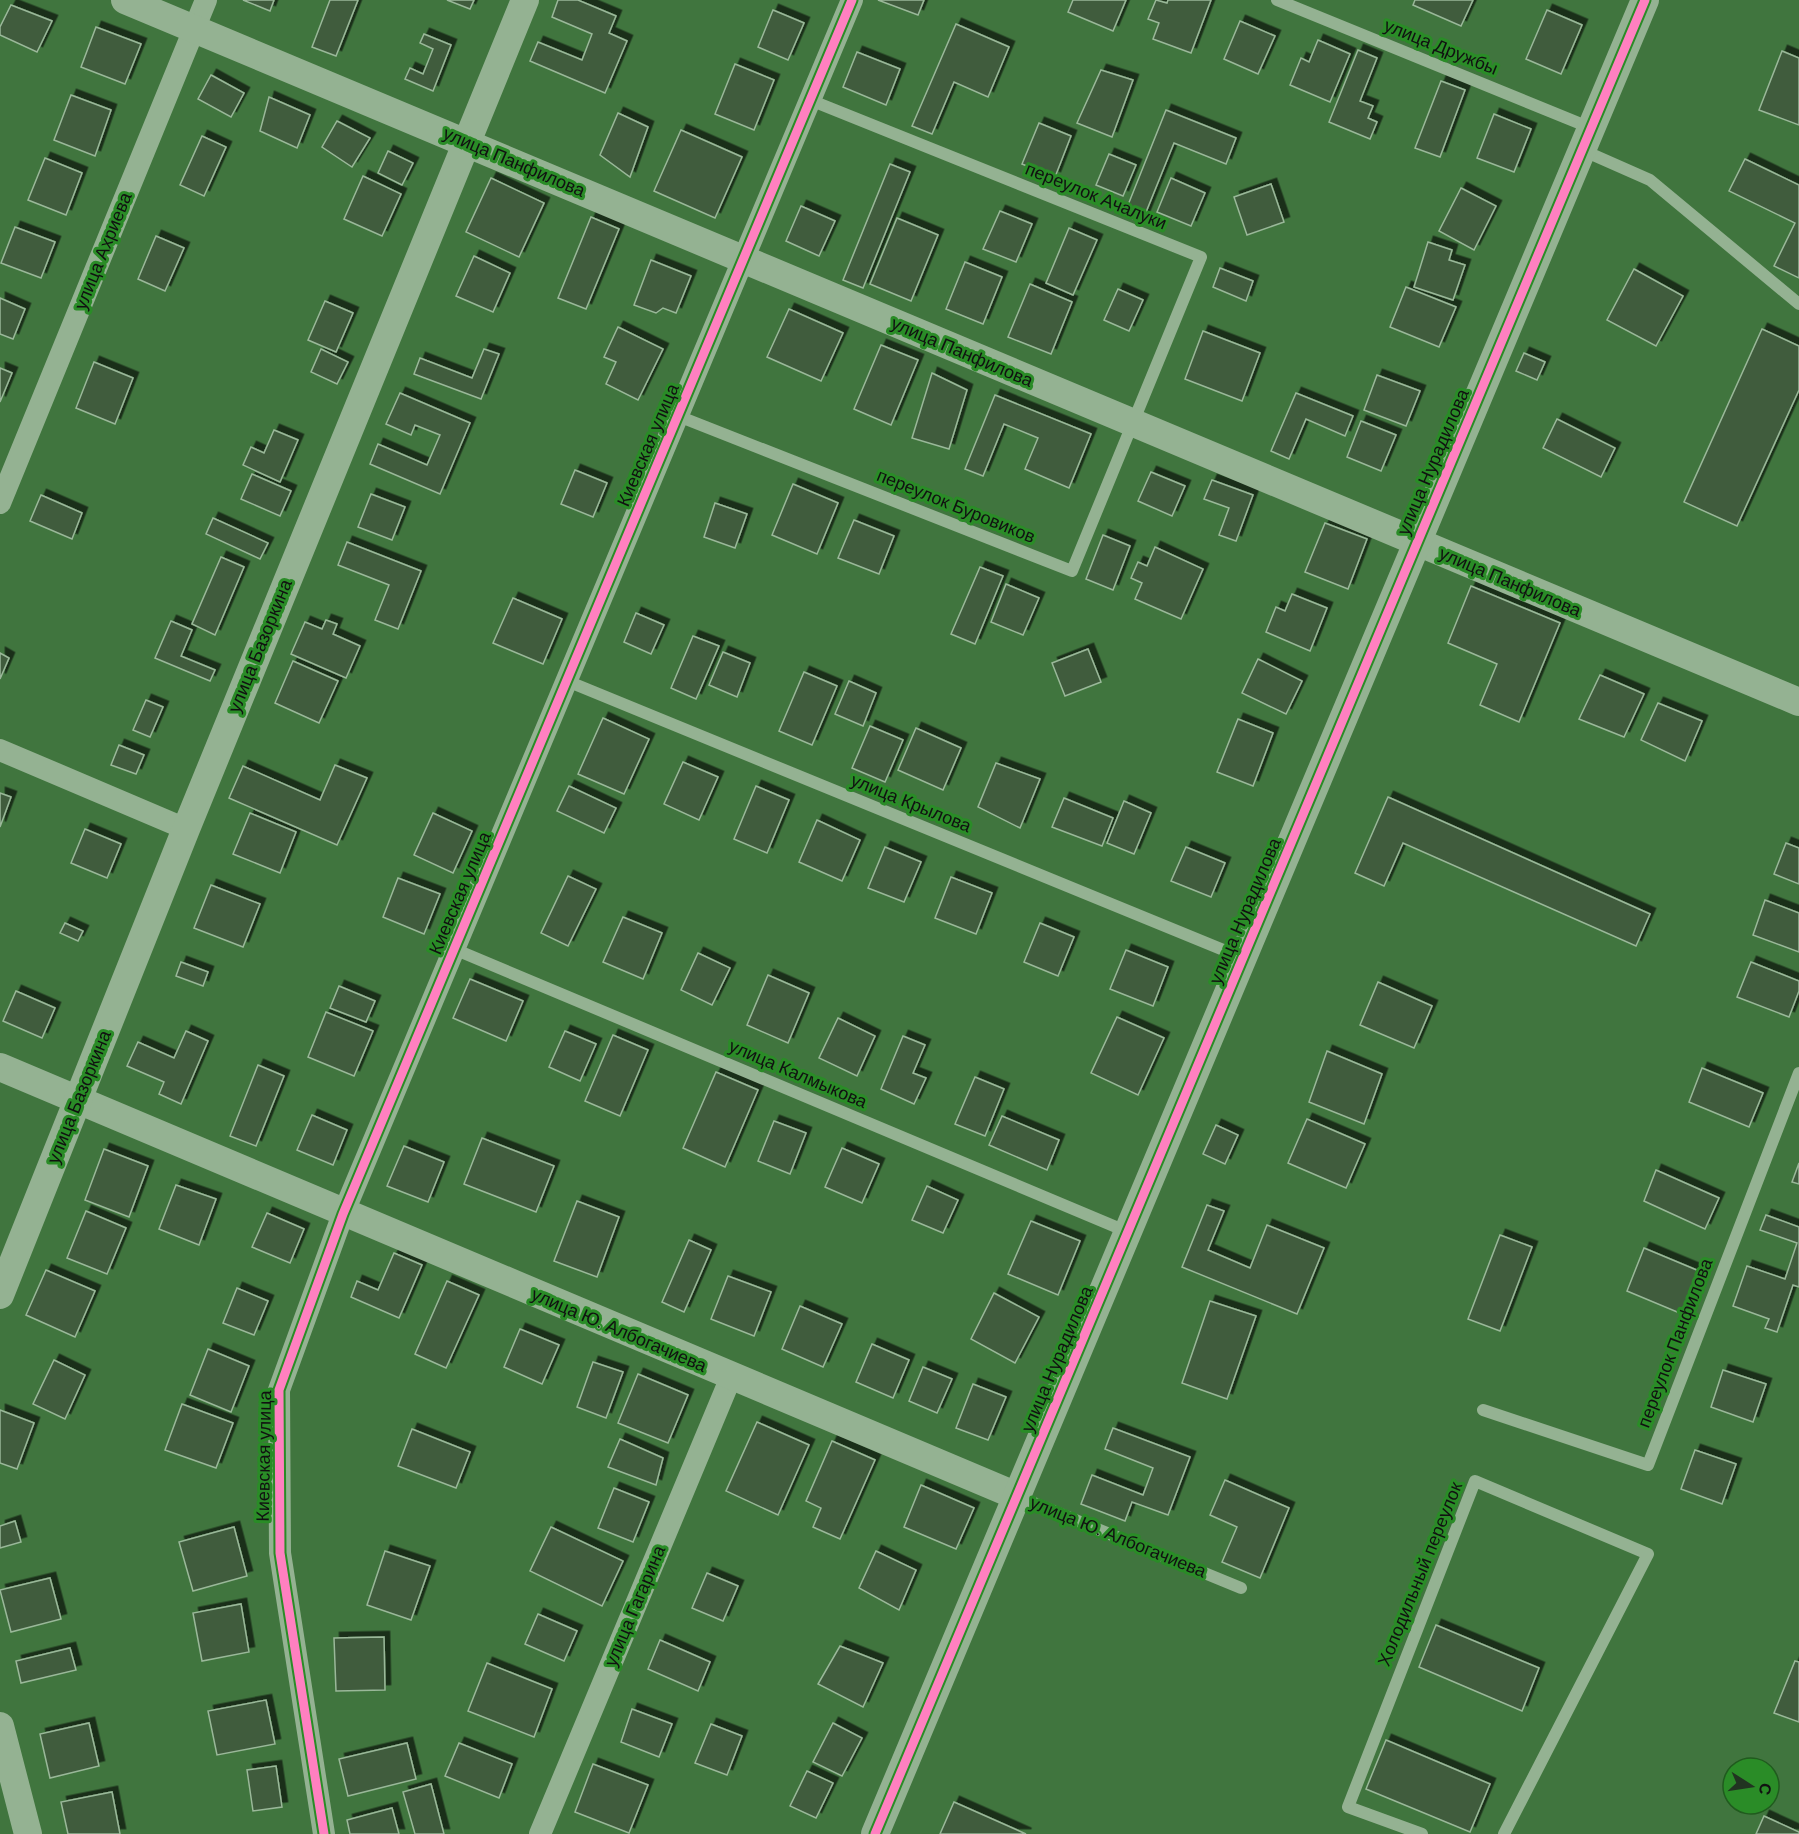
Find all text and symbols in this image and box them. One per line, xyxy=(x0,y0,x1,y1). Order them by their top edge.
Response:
street label: улица Дружбы xyxy=(1380,13,1502,81)
street label: улица Панфилова xyxy=(439,121,590,203)
street label: переулок Ачалуки xyxy=(1022,157,1170,235)
street label: улица Ахриева xyxy=(69,188,138,313)
street label: улица Панфилова xyxy=(887,311,1038,393)
street label: Киевская улица xyxy=(611,379,685,510)
street label: улица Нурадилова xyxy=(1391,384,1475,539)
street label: переулок Буровиков xyxy=(873,463,1039,549)
street label: улица Панфилова xyxy=(1435,541,1586,623)
street label: улица Базоркина xyxy=(222,575,298,716)
street label: улица Крылова xyxy=(847,768,976,838)
street label: Киевская улица xyxy=(423,827,497,958)
street label: улица Нурадилова xyxy=(1203,833,1287,988)
street label: улица Базоркина xyxy=(41,1026,117,1167)
street label: улица Калмыкова xyxy=(725,1034,872,1114)
street label: переулок Панфилова xyxy=(1632,1254,1719,1431)
street label: улица Нурадилова xyxy=(1015,1281,1099,1436)
street label: улица Ю. Албогачиева xyxy=(528,1282,711,1378)
street label: Киевская улица xyxy=(251,1389,277,1522)
street label: Холодильный переулок xyxy=(1372,1478,1468,1670)
street label: улица Ю. Албогачиева xyxy=(1026,1491,1211,1584)
street label: улица Гагарина xyxy=(599,1541,672,1670)
north arrow xyxy=(1721,1756,1781,1816)
text: С xyxy=(1754,1781,1777,1797)

